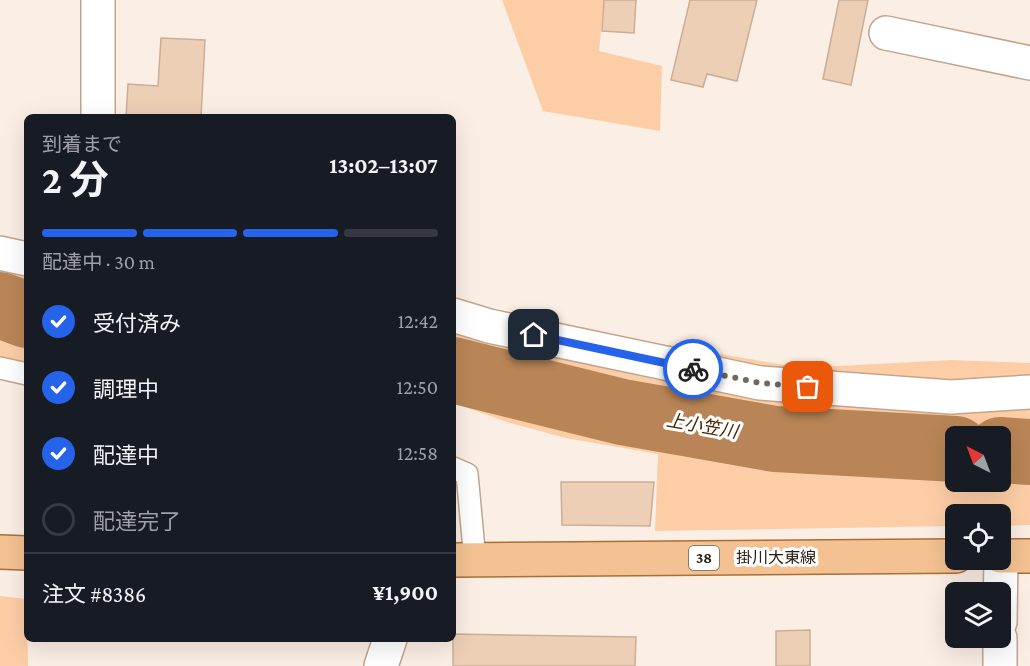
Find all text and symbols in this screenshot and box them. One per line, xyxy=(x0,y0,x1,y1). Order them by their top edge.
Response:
text: 到着まで xyxy=(42,133,122,155)
text: 13:02–13:07 xyxy=(329,153,438,178)
text: 2 分 xyxy=(42,158,108,201)
text: 配達中 · 30 m xyxy=(42,251,155,273)
icon: check xyxy=(42,305,75,338)
pin xyxy=(508,309,559,360)
text: 12:42 xyxy=(398,310,438,332)
text: 受付済み xyxy=(93,311,181,336)
icon: home xyxy=(517,318,550,351)
courier xyxy=(663,339,723,399)
icon: bike xyxy=(677,353,710,386)
pin xyxy=(782,361,833,412)
icon: bag xyxy=(791,370,824,403)
icon: check xyxy=(42,371,75,404)
text: 12:50 xyxy=(397,376,438,398)
text: 調理中 xyxy=(93,377,159,402)
water label: 上小笠川 xyxy=(665,410,741,442)
north arrow xyxy=(945,426,1011,492)
map controls xyxy=(945,426,1011,648)
icon: check xyxy=(42,437,75,470)
text: 12:58 xyxy=(397,442,438,464)
text: 配達中 xyxy=(93,443,159,468)
button: locate xyxy=(945,504,1011,570)
text: 配達完了 xyxy=(93,509,181,534)
road number: 38 xyxy=(689,546,719,570)
street label: 掛川大東線 xyxy=(736,549,816,566)
text: ¥1,900 xyxy=(372,580,438,605)
text: 注文 #8386 xyxy=(42,582,146,607)
button: layers xyxy=(945,582,1011,648)

